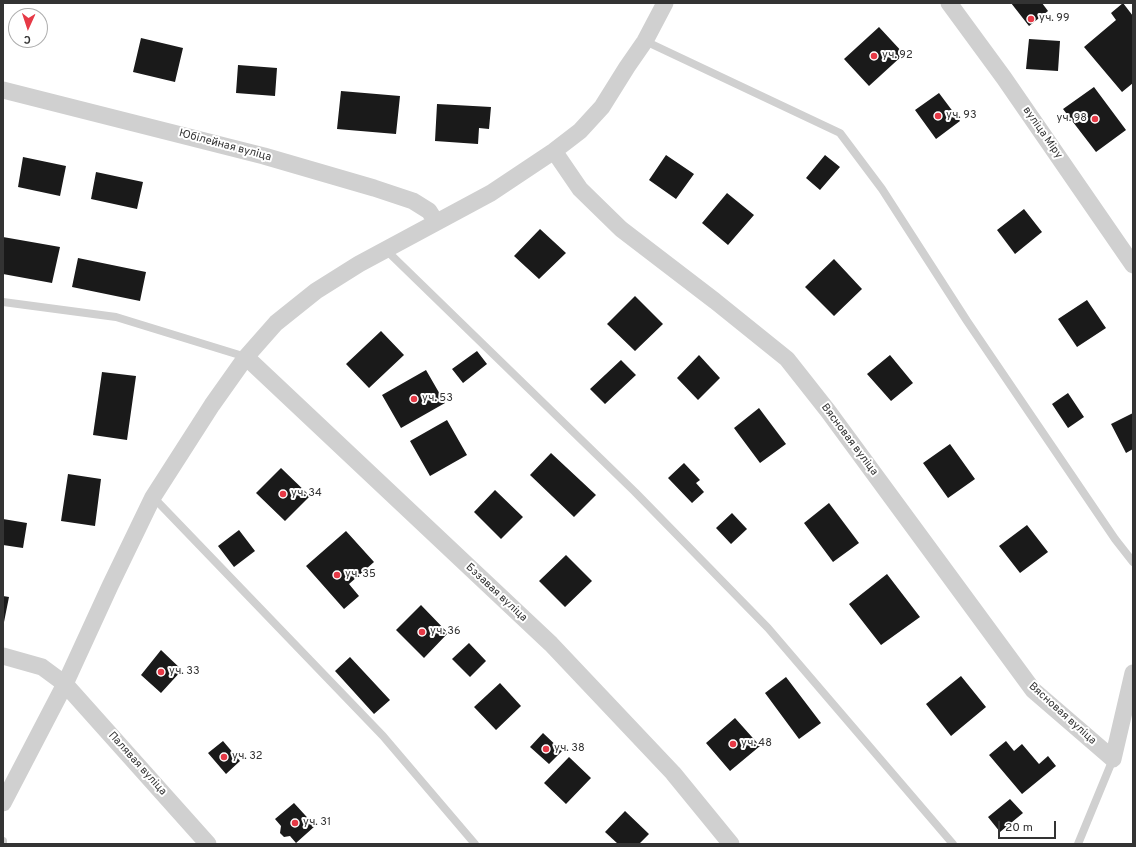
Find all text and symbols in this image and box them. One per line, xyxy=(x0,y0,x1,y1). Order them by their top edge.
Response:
north arrow xyxy=(8,8,48,48)
place label: уч. 99 xyxy=(1039,12,1069,26)
marker: уч. 99 xyxy=(1026,14,1036,24)
text: С xyxy=(24,32,31,46)
place label: уч. 92 xyxy=(882,49,913,63)
marker: уч. 92 xyxy=(869,51,879,61)
street label: вуліца Міру xyxy=(1019,105,1065,161)
place label: уч. 93 xyxy=(946,109,977,123)
marker: уч. 93 xyxy=(933,111,943,121)
place label: уч. 98 xyxy=(1056,112,1087,126)
marker: уч. 98 xyxy=(1090,114,1100,124)
street label: Юбілейная вуліца xyxy=(177,127,273,165)
place label: уч. 53 xyxy=(422,392,453,406)
marker: уч. 53 xyxy=(409,394,419,404)
street label: Вясновая вуліца xyxy=(818,402,880,478)
place label: уч. 34 xyxy=(291,487,322,501)
marker: уч. 34 xyxy=(278,489,288,499)
street label: Бэзавая вуліца xyxy=(462,561,530,625)
place label: уч. 35 xyxy=(345,568,376,582)
marker: уч. 35 xyxy=(332,570,342,580)
place label: уч. 36 xyxy=(430,625,461,639)
marker: уч. 36 xyxy=(417,627,427,637)
place label: уч. 33 xyxy=(169,665,200,679)
marker: уч. 33 xyxy=(156,667,166,677)
street label: Вясновая вуліца xyxy=(1026,680,1098,748)
street label: Палявая вуліца xyxy=(105,730,169,798)
place label: уч. 48 xyxy=(741,737,772,751)
marker: уч. 48 xyxy=(728,739,738,749)
place label: уч. 38 xyxy=(554,742,585,756)
marker: уч. 38 xyxy=(541,744,551,754)
place label: уч. 32 xyxy=(232,750,262,764)
marker: уч. 32 xyxy=(219,752,229,762)
scale bar xyxy=(1000,813,1058,839)
place label: уч. 31 xyxy=(303,816,331,830)
marker: уч. 31 xyxy=(290,818,300,828)
text: 20 m xyxy=(1005,820,1033,836)

